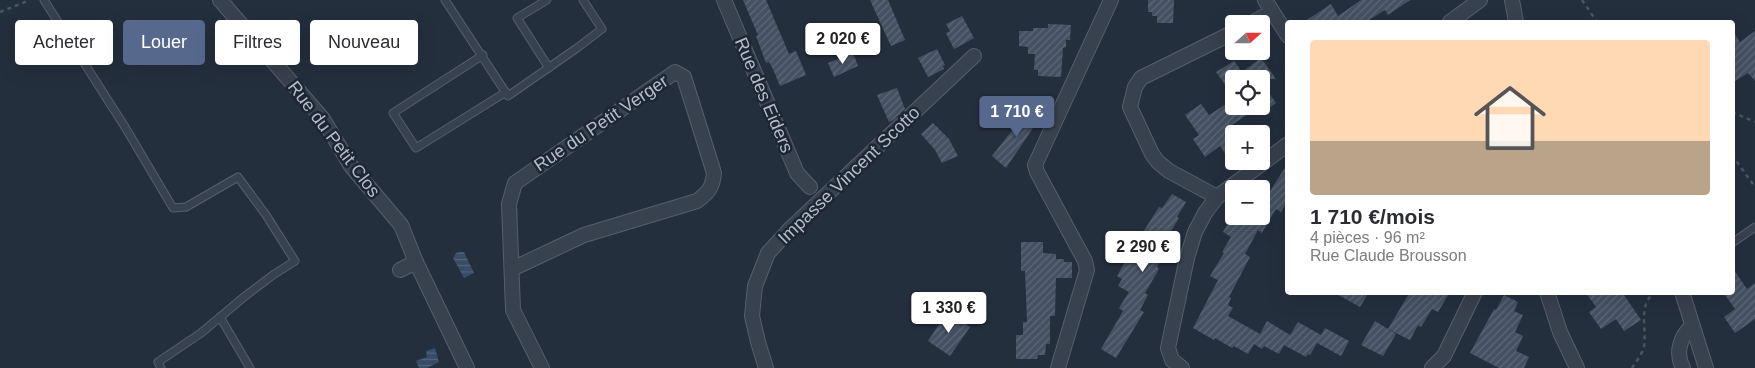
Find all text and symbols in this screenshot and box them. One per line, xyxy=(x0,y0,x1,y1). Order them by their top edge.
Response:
north arrow xyxy=(1225,15,1270,60)
map controls xyxy=(1225,15,1270,225)
chip: Acheter xyxy=(15,20,113,65)
chip: Louer xyxy=(123,20,205,65)
chip: Filtres xyxy=(215,20,300,65)
chip: Nouveau xyxy=(310,20,418,65)
pin: 2 020 € xyxy=(797,22,889,65)
text: 2 020 € xyxy=(816,30,870,47)
street label: Rue des Eiders xyxy=(731,34,797,156)
button: locate xyxy=(1225,70,1270,115)
street label: Rue du Petit Verger xyxy=(530,71,672,175)
icon: home xyxy=(1465,73,1555,163)
street label: Rue du Petit Clos xyxy=(284,77,384,201)
pin: 1 710 € xyxy=(971,96,1063,138)
street label: Impasse Vincent Scotto xyxy=(774,102,924,248)
text: 1 710 € xyxy=(990,103,1044,120)
button: + xyxy=(1225,125,1270,170)
button: − xyxy=(1225,180,1270,225)
text: 1 710 €/mois xyxy=(1310,205,1435,228)
text: 4 pièces · 96 m² xyxy=(1310,229,1425,246)
pin: 2 290 € xyxy=(1097,230,1189,273)
text: 2 290 € xyxy=(1116,238,1170,255)
text: Rue Claude Brousson xyxy=(1310,247,1467,264)
pin: 1 330 € xyxy=(903,292,995,334)
text: 1 330 € xyxy=(922,299,976,316)

